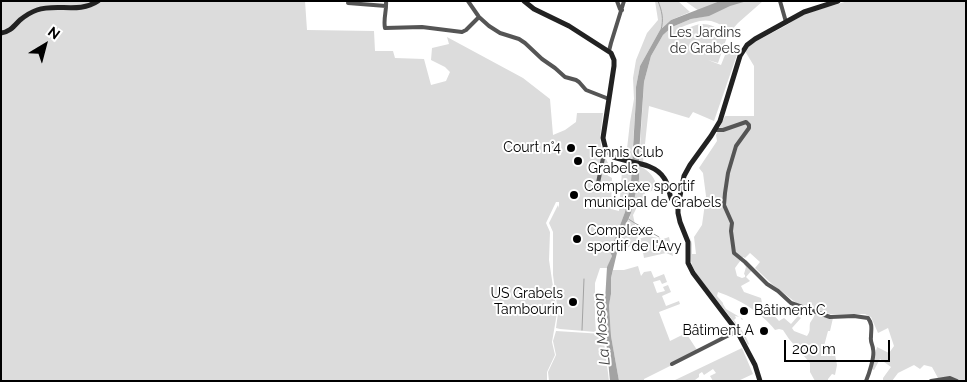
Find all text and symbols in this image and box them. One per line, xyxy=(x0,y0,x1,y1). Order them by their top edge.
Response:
north arrow xyxy=(20,20,70,70)
text: N xyxy=(45,23,63,43)
park label: Les Jardins de Grabels xyxy=(669,25,741,58)
place label: Court n°4 xyxy=(503,140,561,156)
marker: Court n°4 xyxy=(565,142,577,154)
place label: Tennis Club Grabels xyxy=(588,145,663,178)
marker: Tennis Club Grabels xyxy=(572,155,584,167)
place label: Complexe sportif municipal de Grabels xyxy=(584,179,721,212)
marker: Complexe sportif municipal de Grabels xyxy=(568,189,580,201)
place label: Complexe sportif de l'Avy xyxy=(587,223,682,256)
marker: Complexe sportif de l'Avy xyxy=(571,233,583,245)
place label: US Grabels Tambourin xyxy=(490,286,563,318)
water label: La Mosson xyxy=(590,292,614,366)
marker: US Grabels Tambourin xyxy=(567,296,579,308)
place label: Bâtiment C xyxy=(754,303,826,319)
marker: Bâtiment C xyxy=(738,305,750,317)
place label: Bâtiment A xyxy=(682,323,754,339)
marker: Bâtiment A xyxy=(758,325,770,337)
scale bar xyxy=(787,330,893,362)
text: 200 m xyxy=(792,340,836,358)

